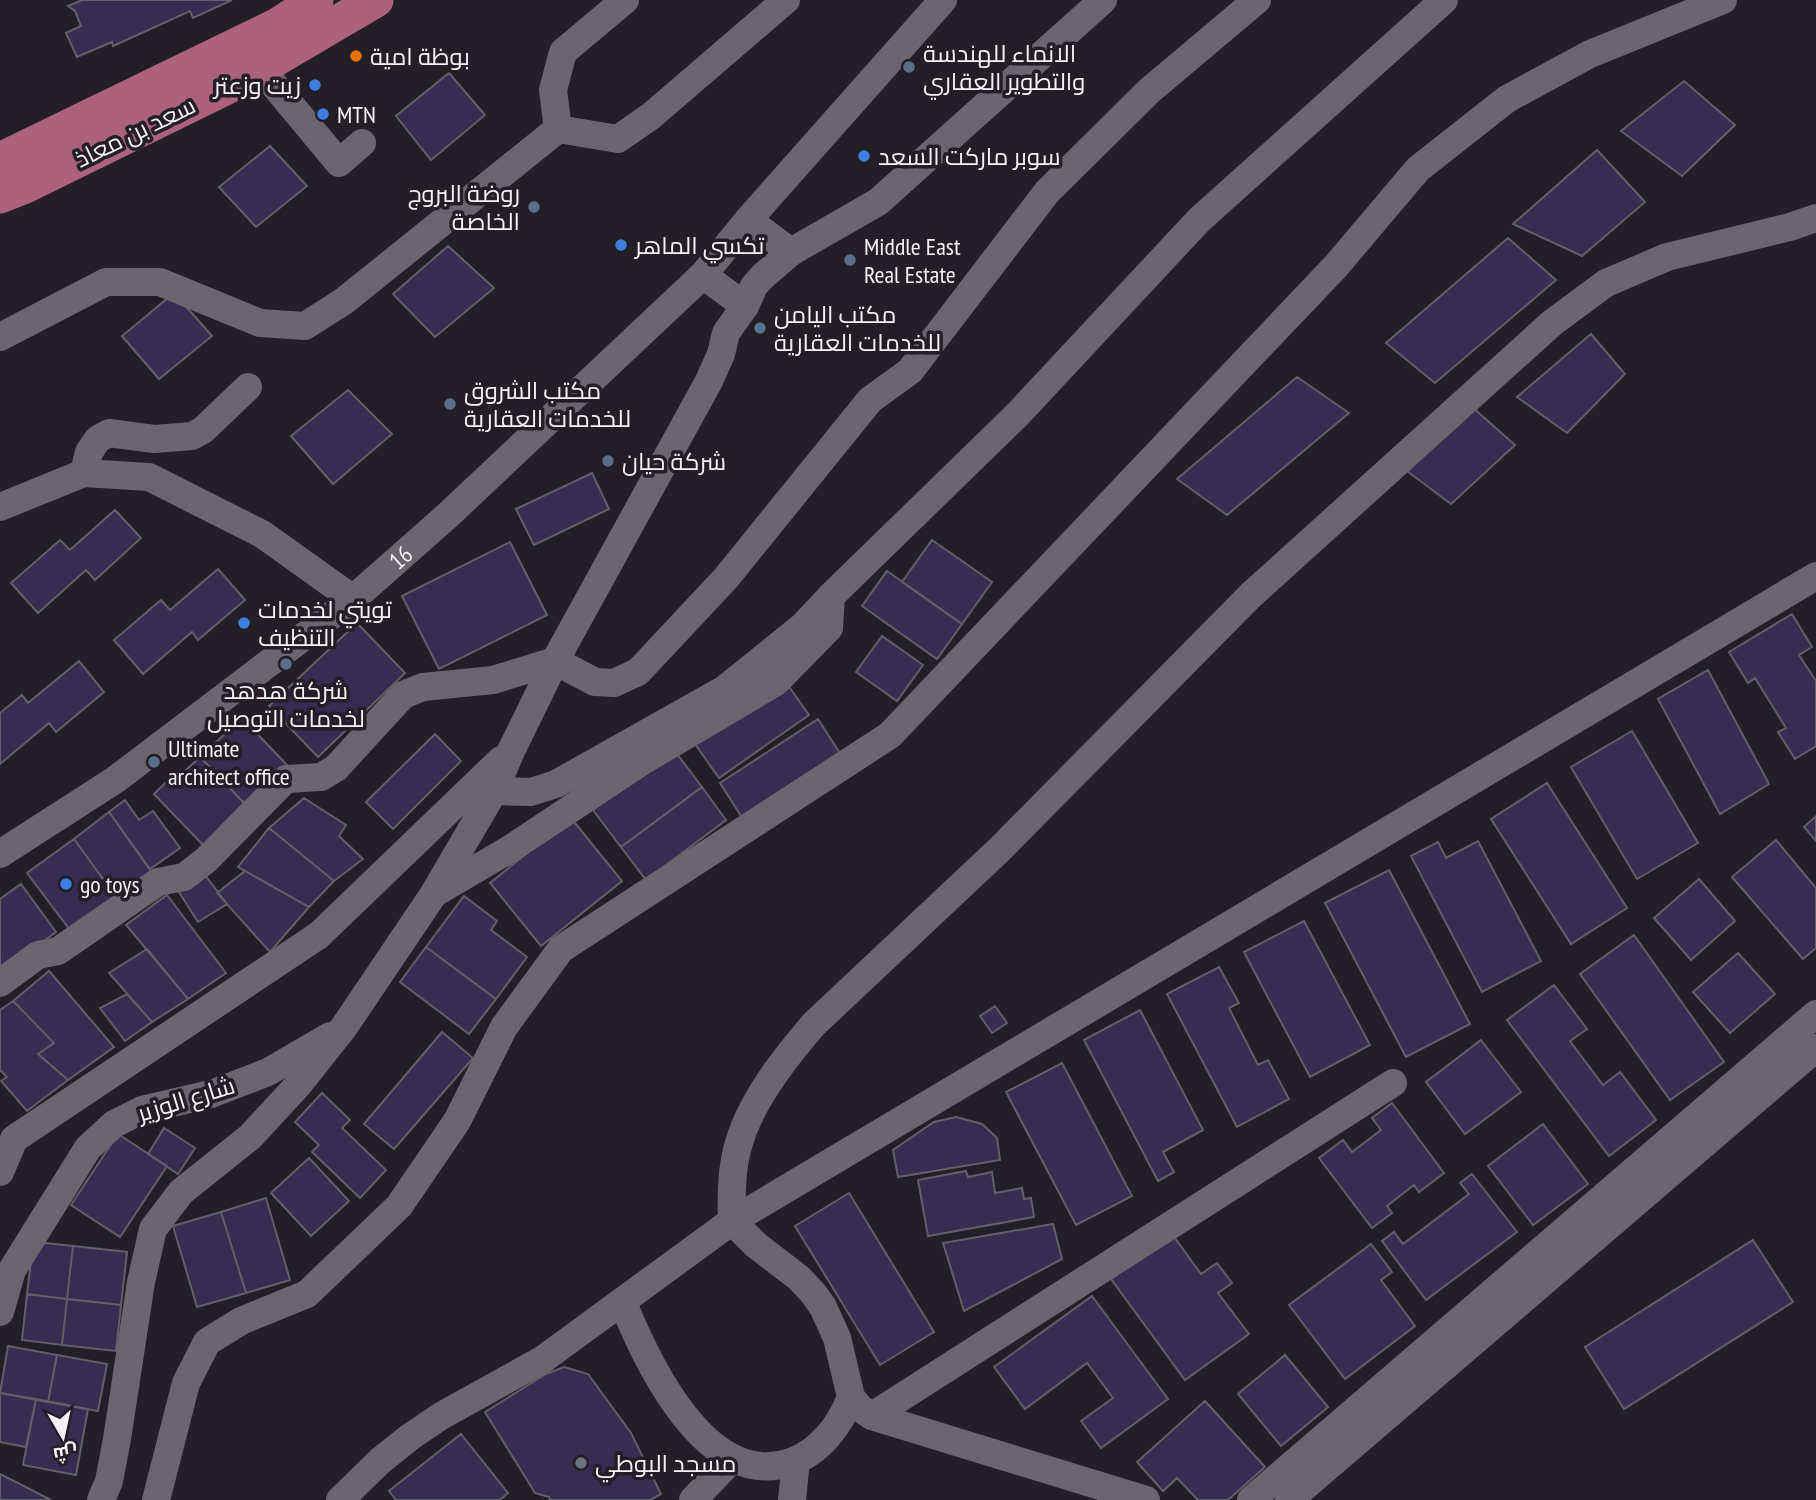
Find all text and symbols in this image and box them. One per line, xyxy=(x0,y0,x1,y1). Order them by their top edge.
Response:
place label: الانماء للهندسة والتطوير العقاري xyxy=(923,38,1085,100)
place label: بوظة امية xyxy=(370,41,470,72)
marker: بوظة امية xyxy=(348,48,364,64)
marker: الانماء للهندسة والتطوير العقاري xyxy=(901,59,917,75)
place label: زيت وزعتر xyxy=(212,70,301,101)
marker: زيت وزعتر xyxy=(307,77,323,93)
street label: سعد بن معاذ xyxy=(69,89,201,175)
place label: MTN xyxy=(337,99,376,130)
marker: MTN xyxy=(315,106,331,122)
place label: سوبر ماركت السعد xyxy=(878,141,1061,172)
marker: سوبر ماركت السعد xyxy=(856,148,872,164)
place label: روضة البروج الخاصة xyxy=(408,178,520,237)
marker: روضة البروج الخاصة xyxy=(526,199,542,215)
place label: تكسي الماهر xyxy=(633,230,765,264)
place label: Middle East Real Estate xyxy=(864,231,961,290)
marker: تكسي الماهر xyxy=(613,237,629,253)
marker: Middle East Real Estate xyxy=(842,252,858,268)
place label: مكتب اليامن للخدمات العقارية xyxy=(774,299,941,358)
marker: مكتب اليامن للخدمات العقارية xyxy=(752,320,768,336)
place label: مكتب الشروق للخدمات العقارية xyxy=(464,375,631,434)
marker: مكتب الشروق للخدمات العقارية xyxy=(442,396,458,412)
place label: شركة حيان xyxy=(622,446,726,477)
marker: شركة حيان xyxy=(600,453,616,469)
street label: 16 xyxy=(382,538,419,576)
place label: تويتي لخدمات التنظيف xyxy=(258,594,392,653)
marker: تويتي لخدمات التنظيف xyxy=(236,615,252,631)
marker: شركة هدهد لخدمات التوصيل xyxy=(278,656,294,672)
place label: شركة هدهد لخدمات التوصيل xyxy=(207,675,365,734)
place label: Ultimate architect office xyxy=(168,733,290,792)
marker: Ultimate architect office xyxy=(146,754,162,770)
place label: go toys xyxy=(80,869,140,900)
marker: go toys xyxy=(58,876,74,892)
street label: شارع الوزير xyxy=(132,1070,239,1130)
north arrow xyxy=(28,1402,98,1472)
text: ش xyxy=(52,1440,80,1468)
place label: مسجد البوطي xyxy=(595,1448,736,1483)
marker: مسجد البوطي xyxy=(573,1455,589,1471)

